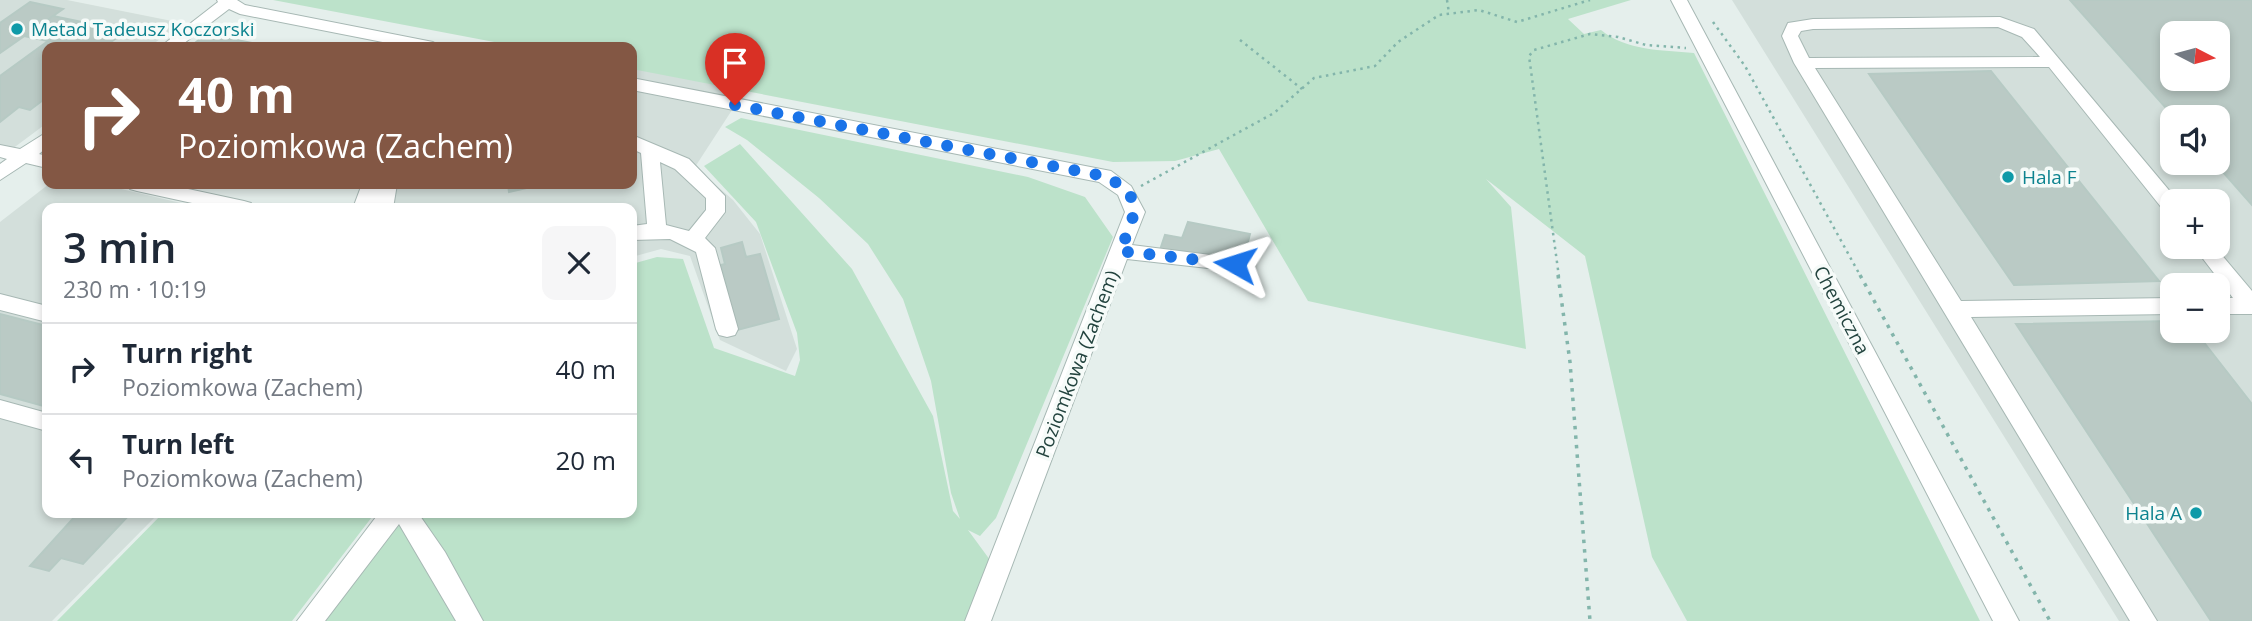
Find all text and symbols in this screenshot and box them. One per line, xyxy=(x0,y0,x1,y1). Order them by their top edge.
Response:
place label: Metad Tadeusz Koczorski xyxy=(31,16,255,42)
marker: Metad Tadeusz Koczorski xyxy=(9,21,25,37)
north arrow xyxy=(2160,21,2230,91)
map controls xyxy=(2160,21,2230,343)
pin xyxy=(705,33,765,105)
icon: arrive xyxy=(716,44,754,82)
text: 40 m xyxy=(178,61,295,127)
icon: right xyxy=(63,70,154,161)
button: sound xyxy=(2160,105,2230,175)
text: Poziomkowa (Zachem) xyxy=(178,124,513,167)
place label: Hala F xyxy=(2022,164,2077,190)
marker: Hala F xyxy=(2000,169,2016,185)
button: + xyxy=(2160,189,2230,259)
text: 3 min xyxy=(63,218,176,275)
button: close xyxy=(542,226,616,300)
position arrow xyxy=(1198,227,1272,301)
street label: Chemiczna xyxy=(1808,261,1876,359)
street label: Poziomkowa (Zachem) xyxy=(1029,267,1125,461)
text: 230 m · 10:19 xyxy=(63,273,206,305)
button: − xyxy=(2160,273,2230,343)
text: Turn right xyxy=(122,335,253,371)
icon: right xyxy=(63,350,101,388)
text: 40 m xyxy=(555,351,616,387)
text: Poziomkowa (Zachem) xyxy=(122,371,363,403)
text: Turn left xyxy=(122,426,234,462)
icon: left xyxy=(63,441,101,479)
text: 20 m xyxy=(555,442,616,478)
text: Poziomkowa (Zachem) xyxy=(122,462,363,494)
place label: Hala A xyxy=(2125,500,2182,526)
marker: Hala A xyxy=(2188,505,2204,521)

